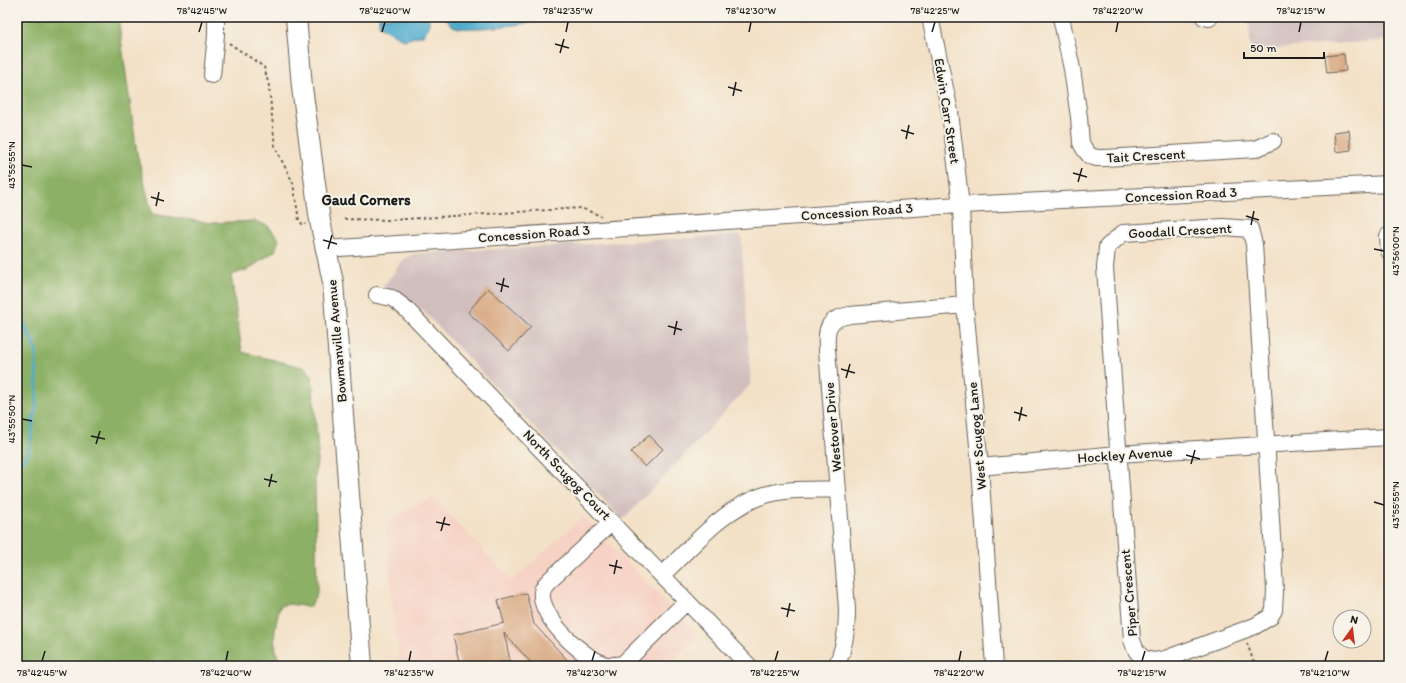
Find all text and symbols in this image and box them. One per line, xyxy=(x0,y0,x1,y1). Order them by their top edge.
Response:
text: 78°42'45"W xyxy=(177,4,227,17)
text: 78°42'40"W xyxy=(360,4,411,17)
text: 78°42'35"W xyxy=(543,4,593,17)
text: 78°42'30"W xyxy=(726,4,777,17)
text: 78°42'25"W xyxy=(910,4,960,17)
text: 78°42'20"W xyxy=(1093,4,1144,17)
text: 78°42'15"W xyxy=(1277,4,1326,17)
scale bar xyxy=(1244,34,1324,60)
text: 50 m xyxy=(1250,41,1276,55)
street label: Edwin Carr Street xyxy=(930,57,964,165)
text: 43°55'55"N xyxy=(5,141,18,189)
street label: Tait Crescent xyxy=(1106,145,1186,167)
street label: Concession Road 3 xyxy=(1125,184,1238,206)
district label: Gaud Corners xyxy=(321,191,411,209)
street label: Concession Road 3 xyxy=(800,200,914,224)
street label: Goodall Crescent xyxy=(1128,220,1232,242)
street label: Concession Road 3 xyxy=(477,222,591,246)
text: 43°56'00"N xyxy=(1389,226,1402,276)
street label: Bowmanville Avenue xyxy=(323,278,351,403)
street label: Westover Drive xyxy=(821,381,845,473)
street label: West Scugog Lane xyxy=(964,381,990,491)
text: 43°55'50"N xyxy=(5,394,18,443)
street label: North Scugog Court xyxy=(519,426,615,524)
street label: Hockley Avenue xyxy=(1077,443,1174,467)
text: 43°55'55"N xyxy=(1389,481,1402,529)
street label: Piper Crescent xyxy=(1117,548,1141,638)
north arrow xyxy=(1332,609,1372,649)
text: N xyxy=(1349,613,1359,627)
text: 78°42'45"W xyxy=(17,666,67,679)
text: 78°42'40"W xyxy=(201,666,252,679)
text: 78°42'35"W xyxy=(384,666,434,679)
text: 78°42'30"W xyxy=(567,666,618,679)
text: 78°42'25"W xyxy=(750,666,800,679)
text: 78°42'20"W xyxy=(934,666,985,679)
text: 78°42'15"W xyxy=(1118,666,1167,679)
text: 78°42'10"W xyxy=(1300,666,1350,679)

